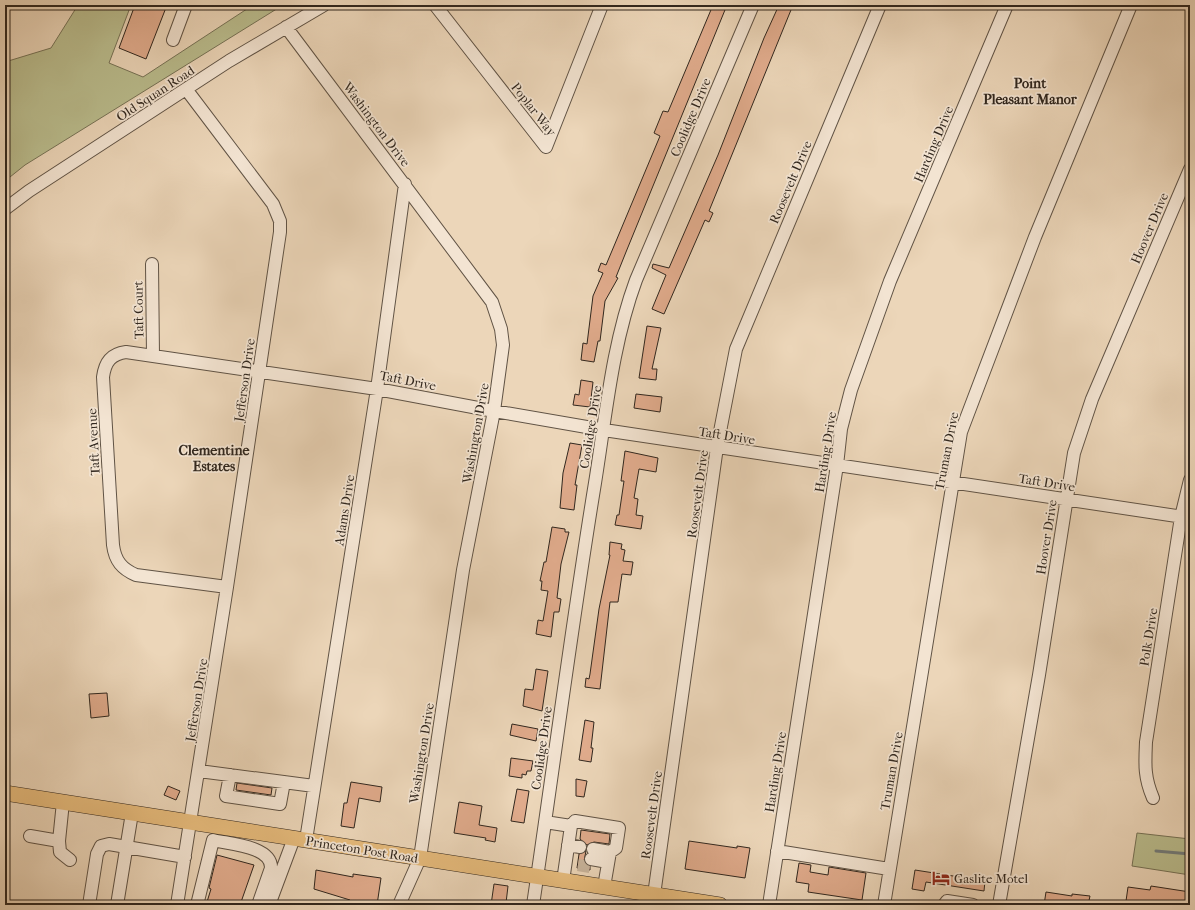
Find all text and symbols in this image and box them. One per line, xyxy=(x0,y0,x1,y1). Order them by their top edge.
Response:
street label: Old Squan Road xyxy=(114,62,198,124)
street label: Coolidge Drive xyxy=(667,75,714,159)
district label: Point Pleasant Manor xyxy=(983,75,1078,108)
street label: Washington Drive xyxy=(339,78,414,170)
street label: Poplar Way xyxy=(508,80,560,140)
street label: Harding Drive xyxy=(911,103,957,185)
street label: Roosevelt Drive xyxy=(766,138,815,226)
street label: Hoover Drive xyxy=(1128,190,1171,266)
street label: Taft Court xyxy=(130,280,147,339)
street label: Jefferson Drive xyxy=(231,337,258,424)
street label: Taft Drive xyxy=(378,368,438,393)
street label: Washington Drive xyxy=(459,381,492,485)
street label: Coolidge Drive xyxy=(577,384,605,470)
street label: Taft Avenue xyxy=(84,407,103,476)
street label: Harding Drive xyxy=(812,410,839,494)
street label: Truman Drive xyxy=(932,410,962,492)
street label: Taft Drive xyxy=(698,424,757,447)
district label: Clementine Estates xyxy=(179,442,249,475)
street label: Roosevelt Drive xyxy=(684,448,711,539)
street label: Taft Drive xyxy=(1018,471,1077,494)
street label: Adams Drive xyxy=(331,473,358,548)
street label: Hoover Drive xyxy=(1033,498,1060,576)
street label: Polk Drive xyxy=(1136,606,1161,667)
street label: Jefferson Drive xyxy=(182,657,211,744)
street label: Washington Drive xyxy=(406,701,437,805)
street label: Coolidge Drive xyxy=(528,705,555,791)
street label: Harding Drive xyxy=(762,730,789,814)
street label: Truman Drive xyxy=(877,730,906,812)
street label: Roosevelt Drive xyxy=(638,769,665,860)
street label: Princeton Post Road xyxy=(305,833,420,866)
hotel icon: Gaslite Motel xyxy=(931,868,951,888)
place label: Gaslite Motel xyxy=(954,871,1028,886)

